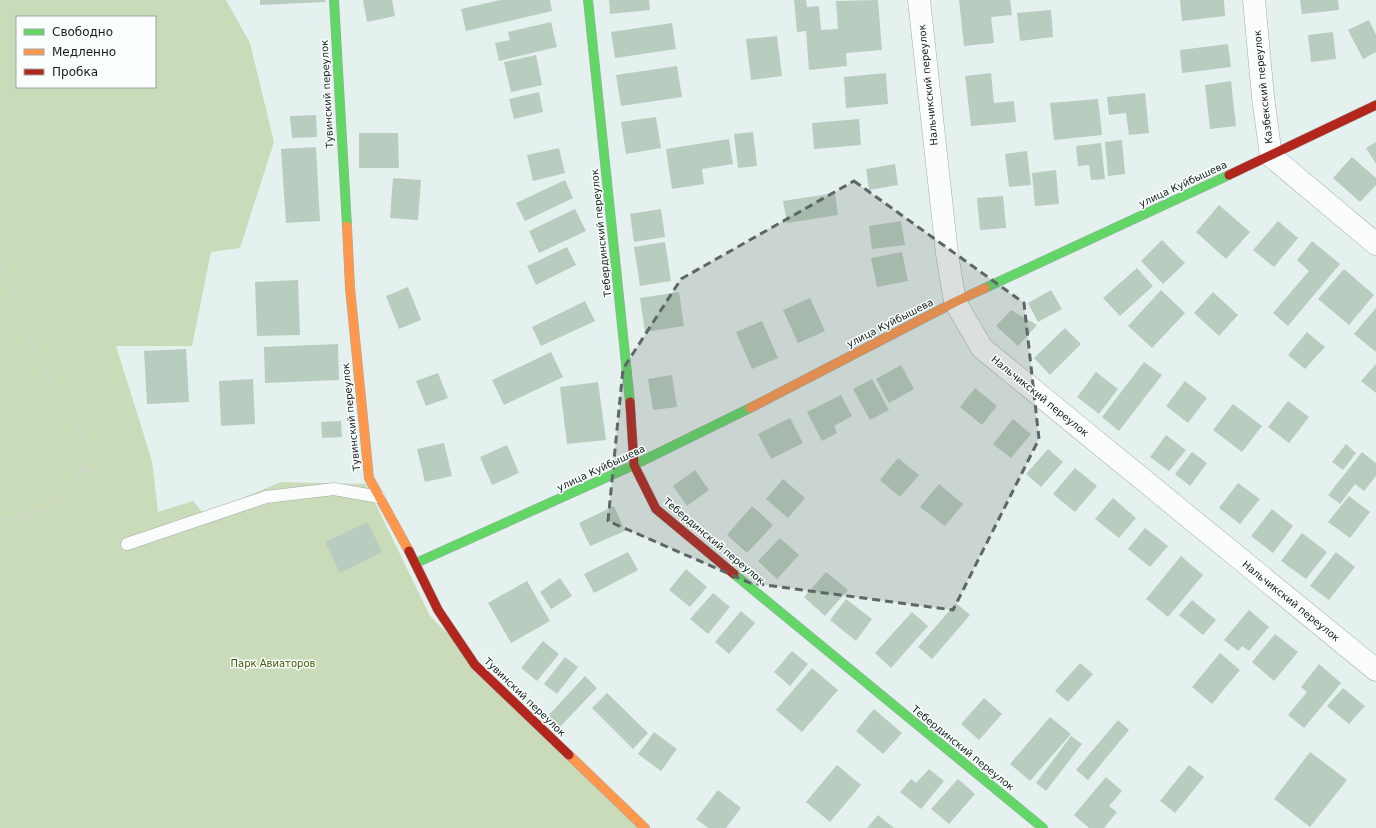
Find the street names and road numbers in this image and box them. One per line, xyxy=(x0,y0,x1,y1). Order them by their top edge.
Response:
street label: Нальчикский переулок xyxy=(916,24,940,146)
street label: Казбекский переулок xyxy=(1252,30,1274,144)
street label: Тувинский переулок xyxy=(319,40,335,149)
street label: улица Куйбышева xyxy=(1137,159,1229,209)
street label: Тебердинский переулок xyxy=(589,169,613,298)
street label: улица Куйбышева xyxy=(845,296,935,350)
street label: Нальчикский переулок xyxy=(989,353,1091,439)
street label: Тувинский переулок xyxy=(340,363,362,472)
street label: улица Куйбышева xyxy=(555,443,647,493)
street label: Тебердинский переулок xyxy=(661,495,767,586)
street label: Нальчикский переулок xyxy=(1240,558,1342,644)
street label: Тувинский переулок xyxy=(481,655,568,739)
street label: Тебердинский переулок xyxy=(909,703,1016,793)

